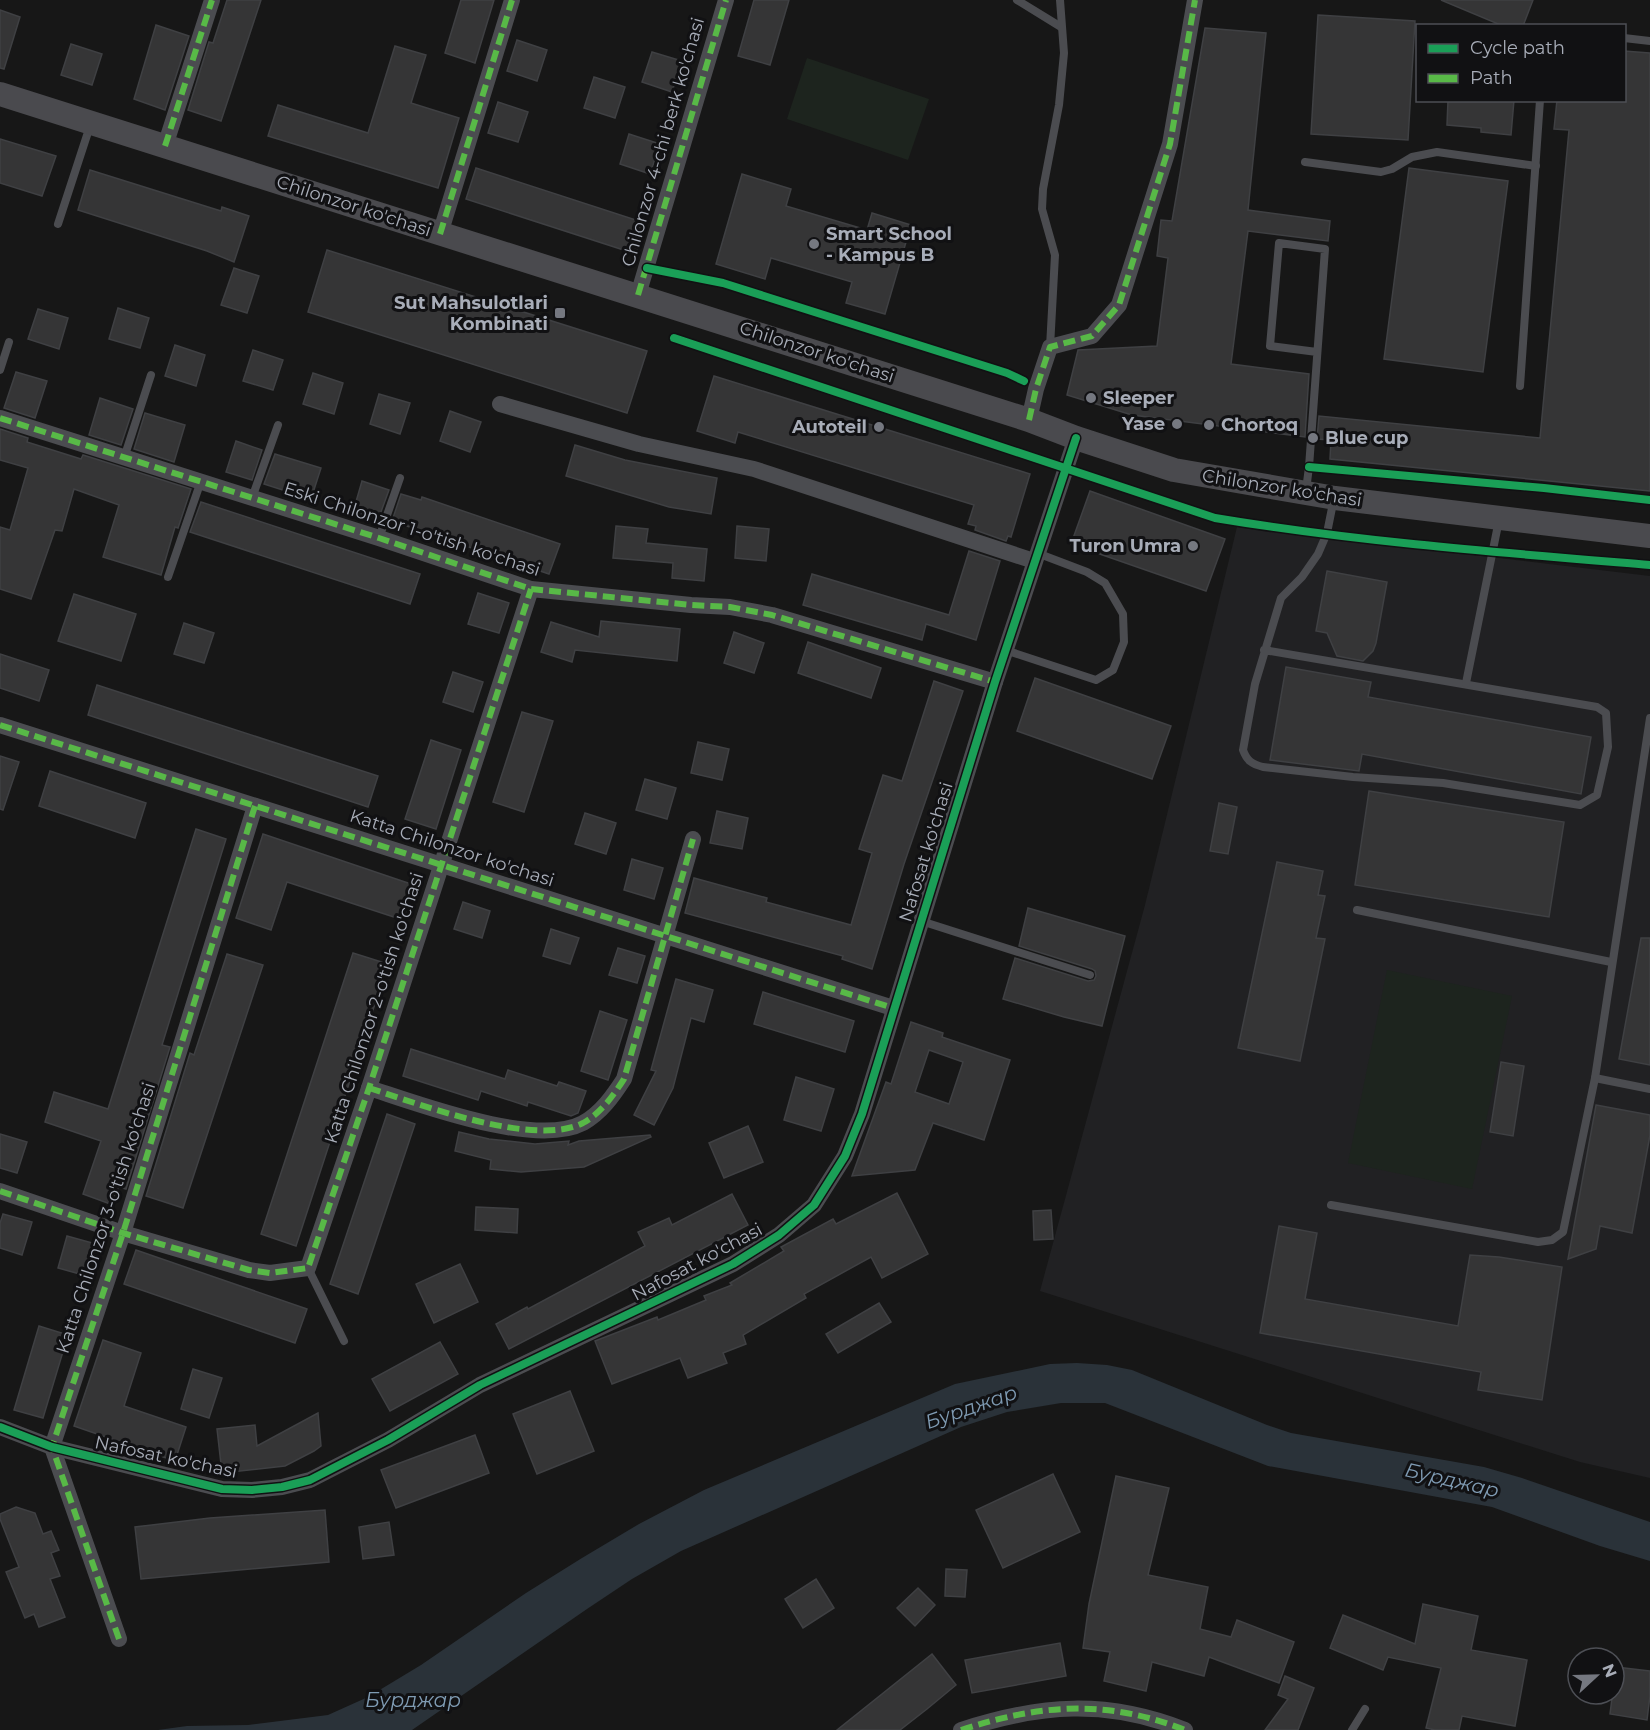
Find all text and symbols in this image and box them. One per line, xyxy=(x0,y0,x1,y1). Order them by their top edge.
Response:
street label: Chilonzor 4-chi berk ko'chasi xyxy=(617,15,709,269)
legend xyxy=(1416,24,1626,102)
text: Cycle path xyxy=(1470,37,1565,59)
text: Path xyxy=(1470,67,1513,89)
street label: Chilonzor ko'chasi xyxy=(274,171,434,241)
place label: Smart School - Kampus B xyxy=(826,223,952,266)
marker: Smart School - Kampus B xyxy=(807,237,821,251)
place label: Sut Mahsulotlari Kombinati xyxy=(394,292,548,335)
marker: Sut Mahsulotlari Kombinati xyxy=(553,306,567,320)
street label: Chilonzor ko'chasi xyxy=(737,317,897,387)
place label: Sleeper xyxy=(1103,387,1174,409)
marker: Sleeper xyxy=(1084,391,1098,405)
place label: Yase xyxy=(1121,413,1165,435)
place label: Chortoq xyxy=(1221,414,1298,436)
place label: Autoteil xyxy=(791,416,867,438)
marker: Yase xyxy=(1170,417,1184,431)
marker: Chortoq xyxy=(1202,418,1216,432)
marker: Autoteil xyxy=(872,420,886,434)
place label: Blue cup xyxy=(1325,427,1408,449)
marker: Blue cup xyxy=(1306,431,1320,445)
street label: Chilonzor ko'chasi xyxy=(1201,465,1363,511)
street label: Eski Chilonzor 1-o'tish ko'chasi xyxy=(281,477,543,581)
place label: Turon Umra xyxy=(1070,535,1181,557)
marker: Turon Umra xyxy=(1186,539,1200,553)
street label: Nafosat ko'chasi xyxy=(894,779,958,925)
street label: Katta Chilonzor ko'chasi xyxy=(347,804,557,892)
street label: Katta Chilonzor 2-o'tish ko'chasi xyxy=(320,870,428,1146)
street label: Katta Chilonzor 3-o'tish ko'chasi xyxy=(52,1080,160,1356)
street label: Nafosat ko'chasi xyxy=(628,1218,766,1306)
water label: Бурджар xyxy=(922,1380,1020,1434)
street label: Nafosat ko'chasi xyxy=(93,1431,239,1483)
water label: Бурджар xyxy=(1403,1458,1501,1502)
north arrow xyxy=(1566,1646,1626,1706)
text: N xyxy=(1598,1661,1621,1680)
water label: Бурджар xyxy=(365,1688,461,1712)

